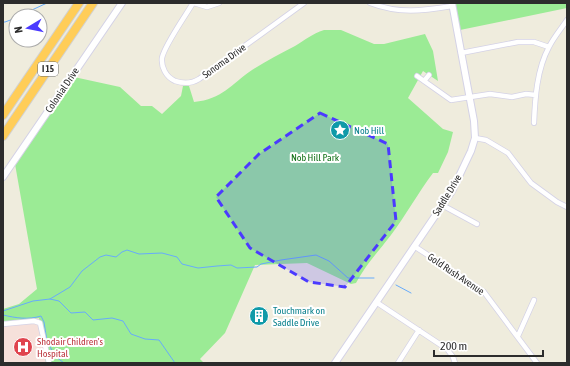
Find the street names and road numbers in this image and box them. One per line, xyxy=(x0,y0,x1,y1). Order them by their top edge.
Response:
street label: Sonoma Drive xyxy=(200,41,248,80)
road number: I 15 xyxy=(38,62,58,76)
street label: Colonial Drive xyxy=(43,65,81,115)
street label: Saddle Drive xyxy=(430,172,464,218)
street label: Gold Rush Avenue xyxy=(426,251,487,297)

